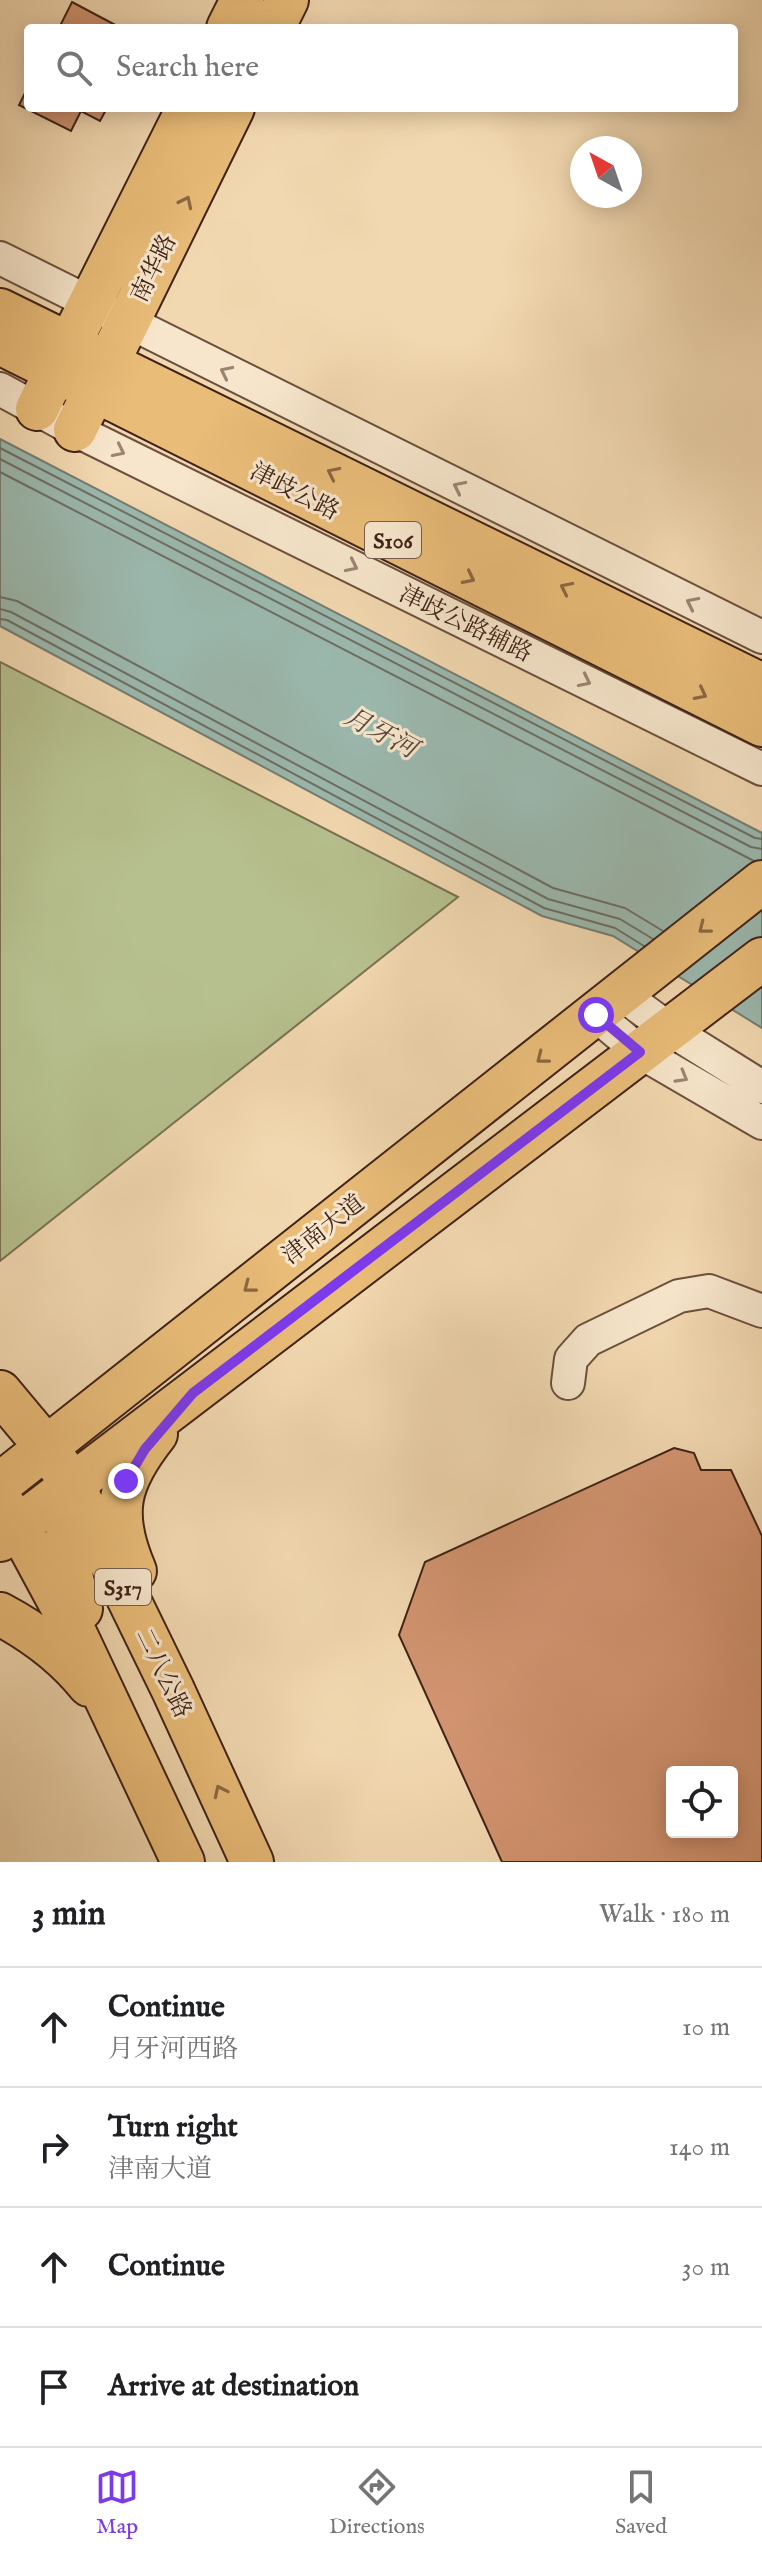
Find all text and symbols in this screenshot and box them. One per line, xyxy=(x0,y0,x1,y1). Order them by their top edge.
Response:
search box xyxy=(24,24,738,112)
icon: search xyxy=(52,46,96,90)
text: Search here xyxy=(116,49,259,87)
north arrow xyxy=(570,136,642,208)
one-way arrow xyxy=(177,196,193,210)
street label: 南华路 xyxy=(125,230,184,308)
one-way arrow xyxy=(220,366,235,381)
one-way arrow xyxy=(110,441,125,457)
street label: 津歧公路 xyxy=(245,457,344,528)
one-way arrow xyxy=(327,468,342,483)
one-way arrow xyxy=(453,481,468,497)
road number: S106 xyxy=(365,522,421,558)
one-way arrow xyxy=(343,556,358,572)
one-way arrow xyxy=(460,568,475,584)
street label: 津歧公路辅路 xyxy=(394,579,537,670)
one-way arrow xyxy=(560,583,575,598)
one-way arrow xyxy=(686,597,701,613)
one-way arrow xyxy=(576,672,591,687)
one-way arrow xyxy=(693,685,708,700)
water label: 月牙河 xyxy=(338,700,426,768)
one-way arrow xyxy=(698,918,713,932)
route start xyxy=(578,997,614,1033)
one-way arrow xyxy=(536,1048,551,1062)
one-way arrow xyxy=(673,1067,688,1083)
street label: 津南大道 xyxy=(277,1188,371,1272)
one-way arrow xyxy=(243,1278,258,1292)
route end xyxy=(108,1463,144,1499)
road number: S317 xyxy=(95,1569,151,1605)
street label: 二八公路 xyxy=(128,1624,198,1724)
map controls xyxy=(666,1766,738,1838)
button: locate xyxy=(666,1766,738,1838)
one-way arrow xyxy=(214,1785,230,1800)
text: 3 min xyxy=(32,1893,106,1936)
text: Walk · 180 m xyxy=(599,1898,730,1931)
text: Continue xyxy=(108,1989,225,2027)
icon: ahead xyxy=(32,2005,76,2049)
text: 10 m xyxy=(682,2011,730,2044)
text: 月牙河西路 xyxy=(108,2033,238,2066)
text: Turn right xyxy=(108,2109,238,2147)
icon: right xyxy=(32,2125,76,2169)
text: 140 m xyxy=(669,2131,730,2164)
text: 津南大道 xyxy=(108,2153,212,2186)
icon: ahead xyxy=(32,2245,76,2289)
text: Continue xyxy=(108,2248,225,2286)
text: 30 m xyxy=(682,2251,730,2284)
icon: arrive xyxy=(32,2365,76,2409)
text: Arrive at destination xyxy=(108,2368,359,2406)
tab: Map xyxy=(95,2465,139,2541)
tab: Directions xyxy=(329,2465,425,2541)
tab: Saved xyxy=(615,2465,667,2541)

